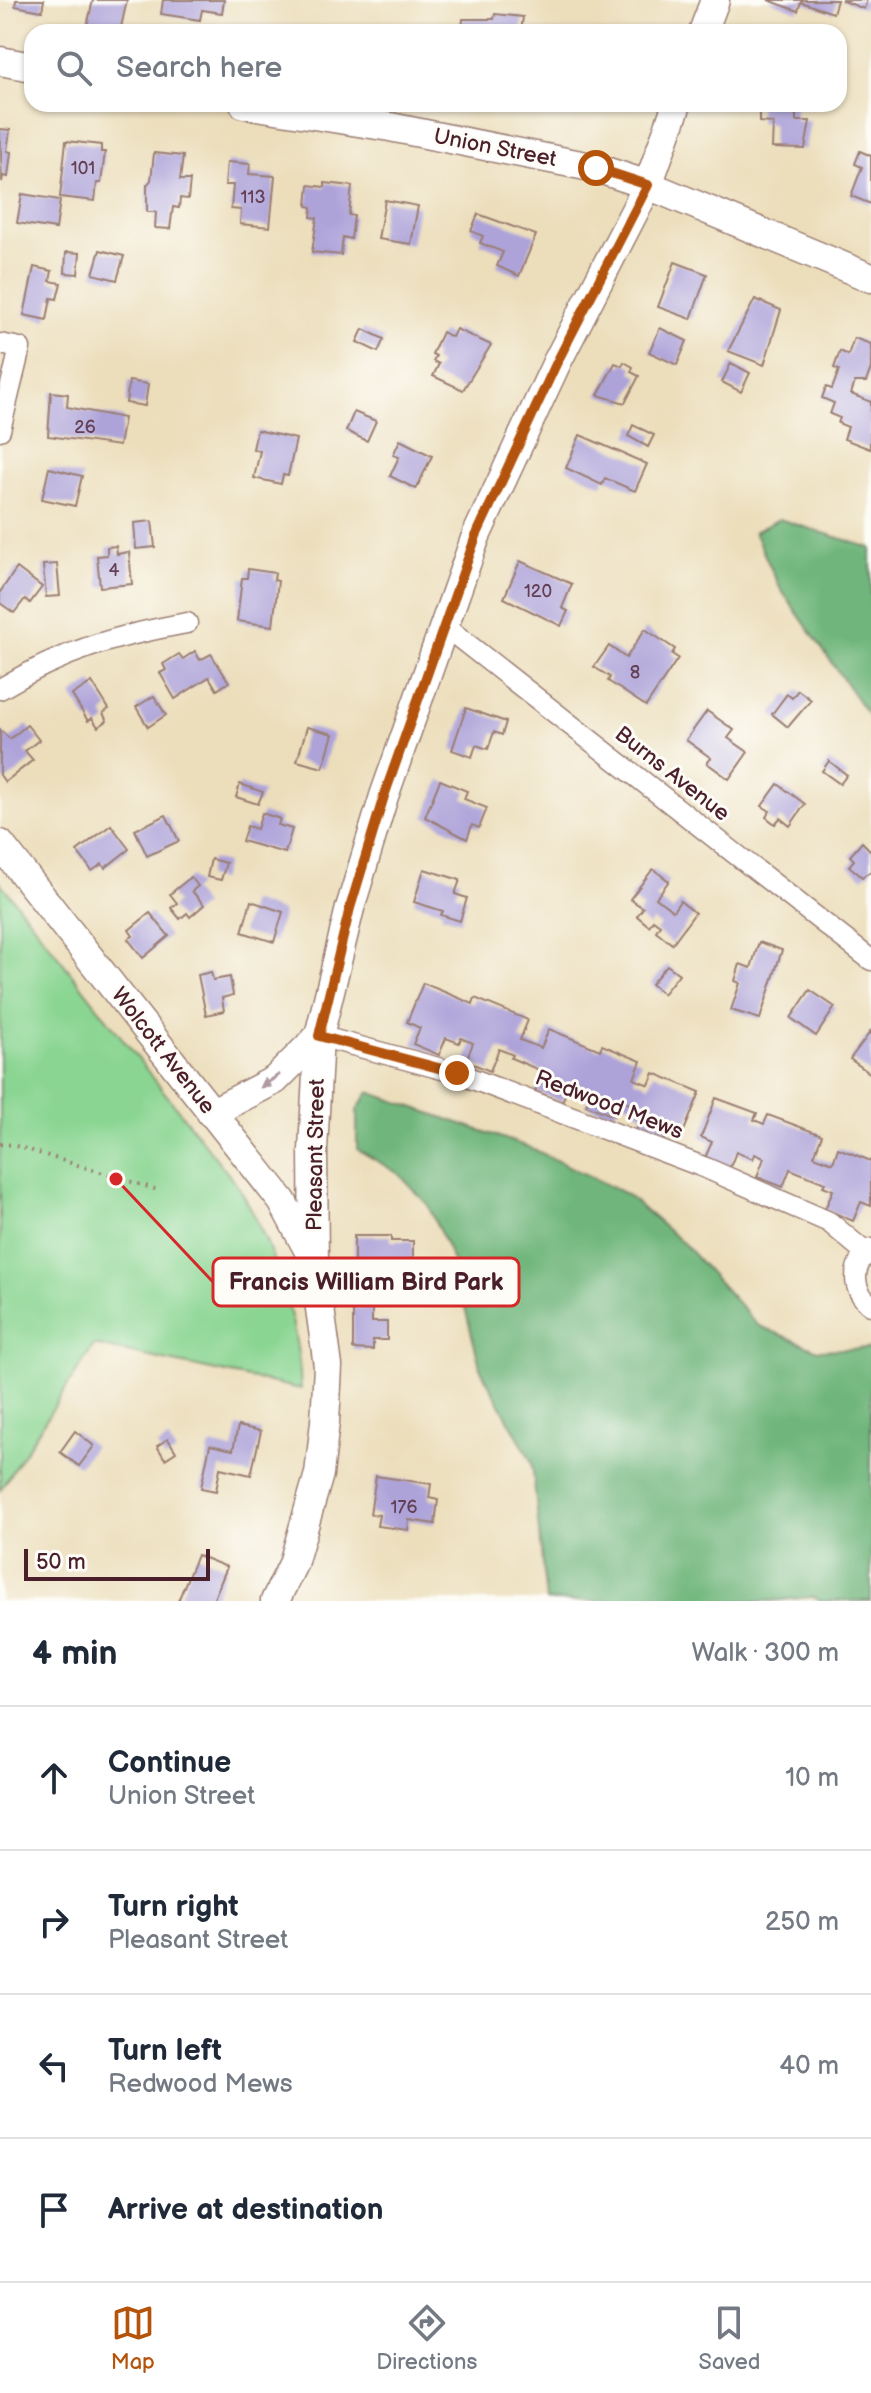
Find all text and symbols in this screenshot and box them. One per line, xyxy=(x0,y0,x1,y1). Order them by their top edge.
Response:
search box xyxy=(24,24,847,112)
icon: search xyxy=(52,46,96,90)
text: Search here xyxy=(116,50,282,86)
street label: Union Street xyxy=(431,123,559,173)
route start xyxy=(578,150,614,186)
house number: 101 xyxy=(71,158,95,179)
house number: 113 xyxy=(240,187,266,208)
house number: 26 xyxy=(74,417,96,438)
house number: 4 xyxy=(109,560,120,581)
house number: 120 xyxy=(524,581,552,602)
house number: 8 xyxy=(630,662,640,683)
street label: Burns Avenue xyxy=(609,721,735,827)
street label: Wolcott Avenue xyxy=(105,982,221,1120)
route end xyxy=(439,1055,475,1091)
street label: Redwood Mews xyxy=(531,1064,687,1146)
one-way arrow xyxy=(260,1073,281,1088)
street label: Pleasant Street xyxy=(301,1078,331,1231)
callout: Francis William Bird Park xyxy=(213,1258,519,1306)
text: Francis William Bird Park xyxy=(229,1268,504,1297)
house number: 176 xyxy=(391,1497,417,1518)
scale bar xyxy=(24,1545,210,1581)
text: 50 m xyxy=(36,1549,86,1576)
text: 4 min xyxy=(32,1633,118,1674)
text: Walk · 300 m xyxy=(691,1638,839,1669)
text: Continue xyxy=(108,1745,231,1781)
icon: ahead xyxy=(32,1756,76,1800)
text: 10 m xyxy=(785,1763,839,1794)
text: Union Street xyxy=(108,1781,255,1812)
text: Turn right xyxy=(108,1889,239,1925)
icon: right xyxy=(32,1900,76,1944)
text: 250 m xyxy=(765,1907,839,1938)
text: Pleasant Street xyxy=(108,1925,288,1956)
text: Turn left xyxy=(108,2033,222,2069)
icon: left xyxy=(32,2044,76,2088)
text: 40 m xyxy=(779,2051,839,2082)
text: Redwood Mews xyxy=(108,2069,293,2100)
icon: arrive xyxy=(32,2188,76,2232)
text: Arrive at destination xyxy=(108,2192,384,2228)
tab: Map xyxy=(111,2301,155,2376)
tab: Directions xyxy=(376,2301,477,2376)
tab: Saved xyxy=(699,2301,760,2376)

